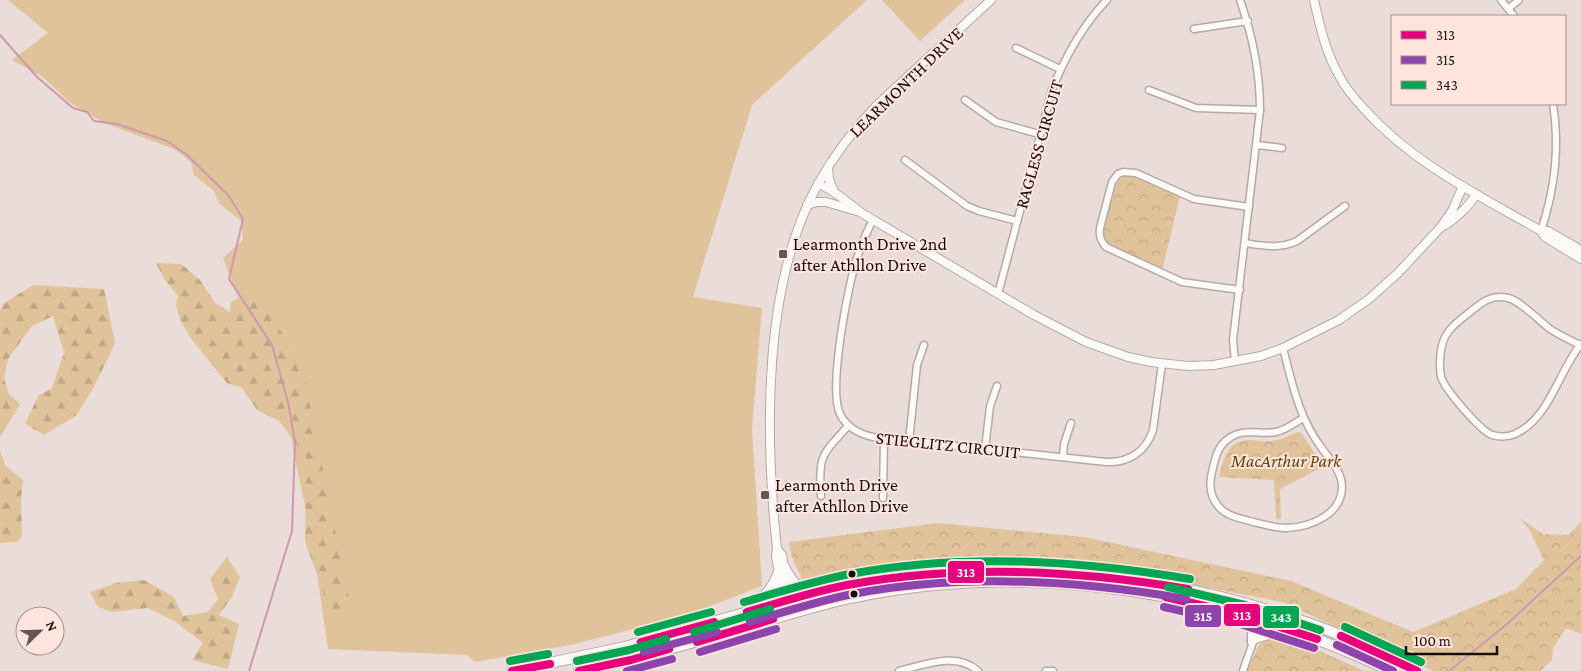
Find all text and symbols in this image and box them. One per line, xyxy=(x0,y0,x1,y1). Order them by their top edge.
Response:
legend xyxy=(1391,15,1566,105)
street label: LEARMONTH DRIVE xyxy=(845,22,967,141)
text: 313 xyxy=(1436,27,1455,43)
text: 315 xyxy=(1436,52,1455,68)
street label: RAGLESS CIRCUIT xyxy=(1011,77,1067,211)
text: 343 xyxy=(1436,77,1458,93)
place label: Learmonth Drive 2nd after Athllon Drive xyxy=(793,234,947,275)
marker: Learmonth Drive 2nd after Athllon Drive xyxy=(777,248,789,260)
street label: STIEGLITZ CIRCUIT xyxy=(875,427,1021,463)
park label: MacArthur Park xyxy=(1230,451,1342,471)
place label: Learmonth Drive after Athllon Drive xyxy=(775,475,909,516)
marker: Learmonth Drive after Athllon Drive xyxy=(759,489,771,501)
line badge: 313 xyxy=(947,560,985,584)
text: 313 xyxy=(957,564,976,580)
unlabelled marker xyxy=(847,569,857,579)
unlabelled marker xyxy=(849,589,859,599)
line badge: 313 xyxy=(1223,603,1261,627)
line badge: 315 xyxy=(1184,604,1222,628)
line badge: 343 xyxy=(1262,605,1300,629)
north arrow xyxy=(15,606,65,656)
text: 313 xyxy=(1233,607,1252,623)
text: 315 xyxy=(1194,608,1213,624)
text: 343 xyxy=(1270,609,1292,625)
text: N xyxy=(43,618,61,634)
scale bar xyxy=(1406,624,1497,656)
text: 100 m xyxy=(1414,633,1451,649)

